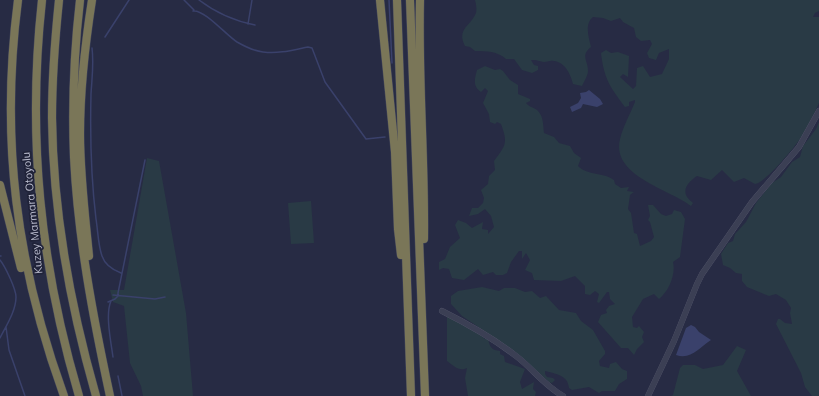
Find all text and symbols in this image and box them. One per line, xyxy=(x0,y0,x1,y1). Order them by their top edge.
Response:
street label: Kuzey Marmara Otoyolu xyxy=(19,151,45,275)

